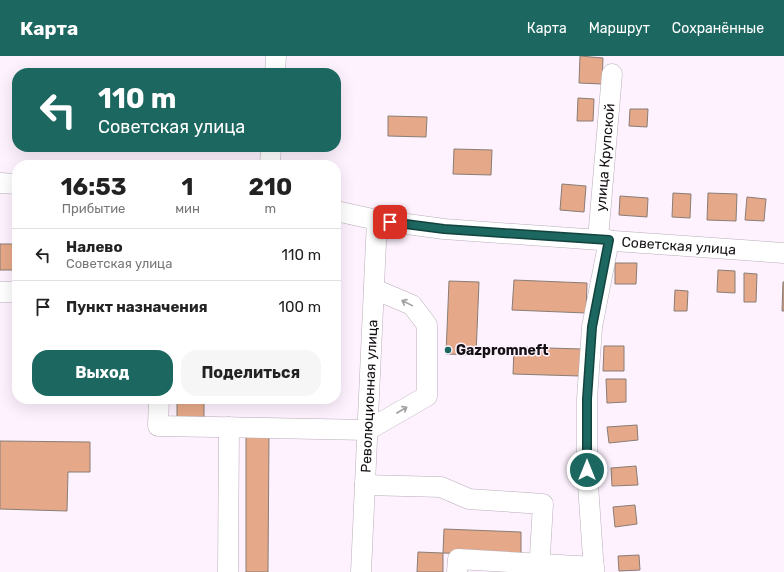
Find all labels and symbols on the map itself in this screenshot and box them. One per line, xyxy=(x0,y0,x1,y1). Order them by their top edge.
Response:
street label: улица Крупской xyxy=(592,103,618,212)
pin xyxy=(373,205,407,239)
street label: Советская улица xyxy=(621,234,737,259)
one-way arrow xyxy=(402,299,414,306)
street label: Революционная улица xyxy=(358,319,381,473)
place label: Gazpromneft xyxy=(456,342,549,359)
marker: Gazpromneft xyxy=(443,345,453,355)
one-way arrow xyxy=(396,406,408,414)
position arrow xyxy=(566,449,608,491)

